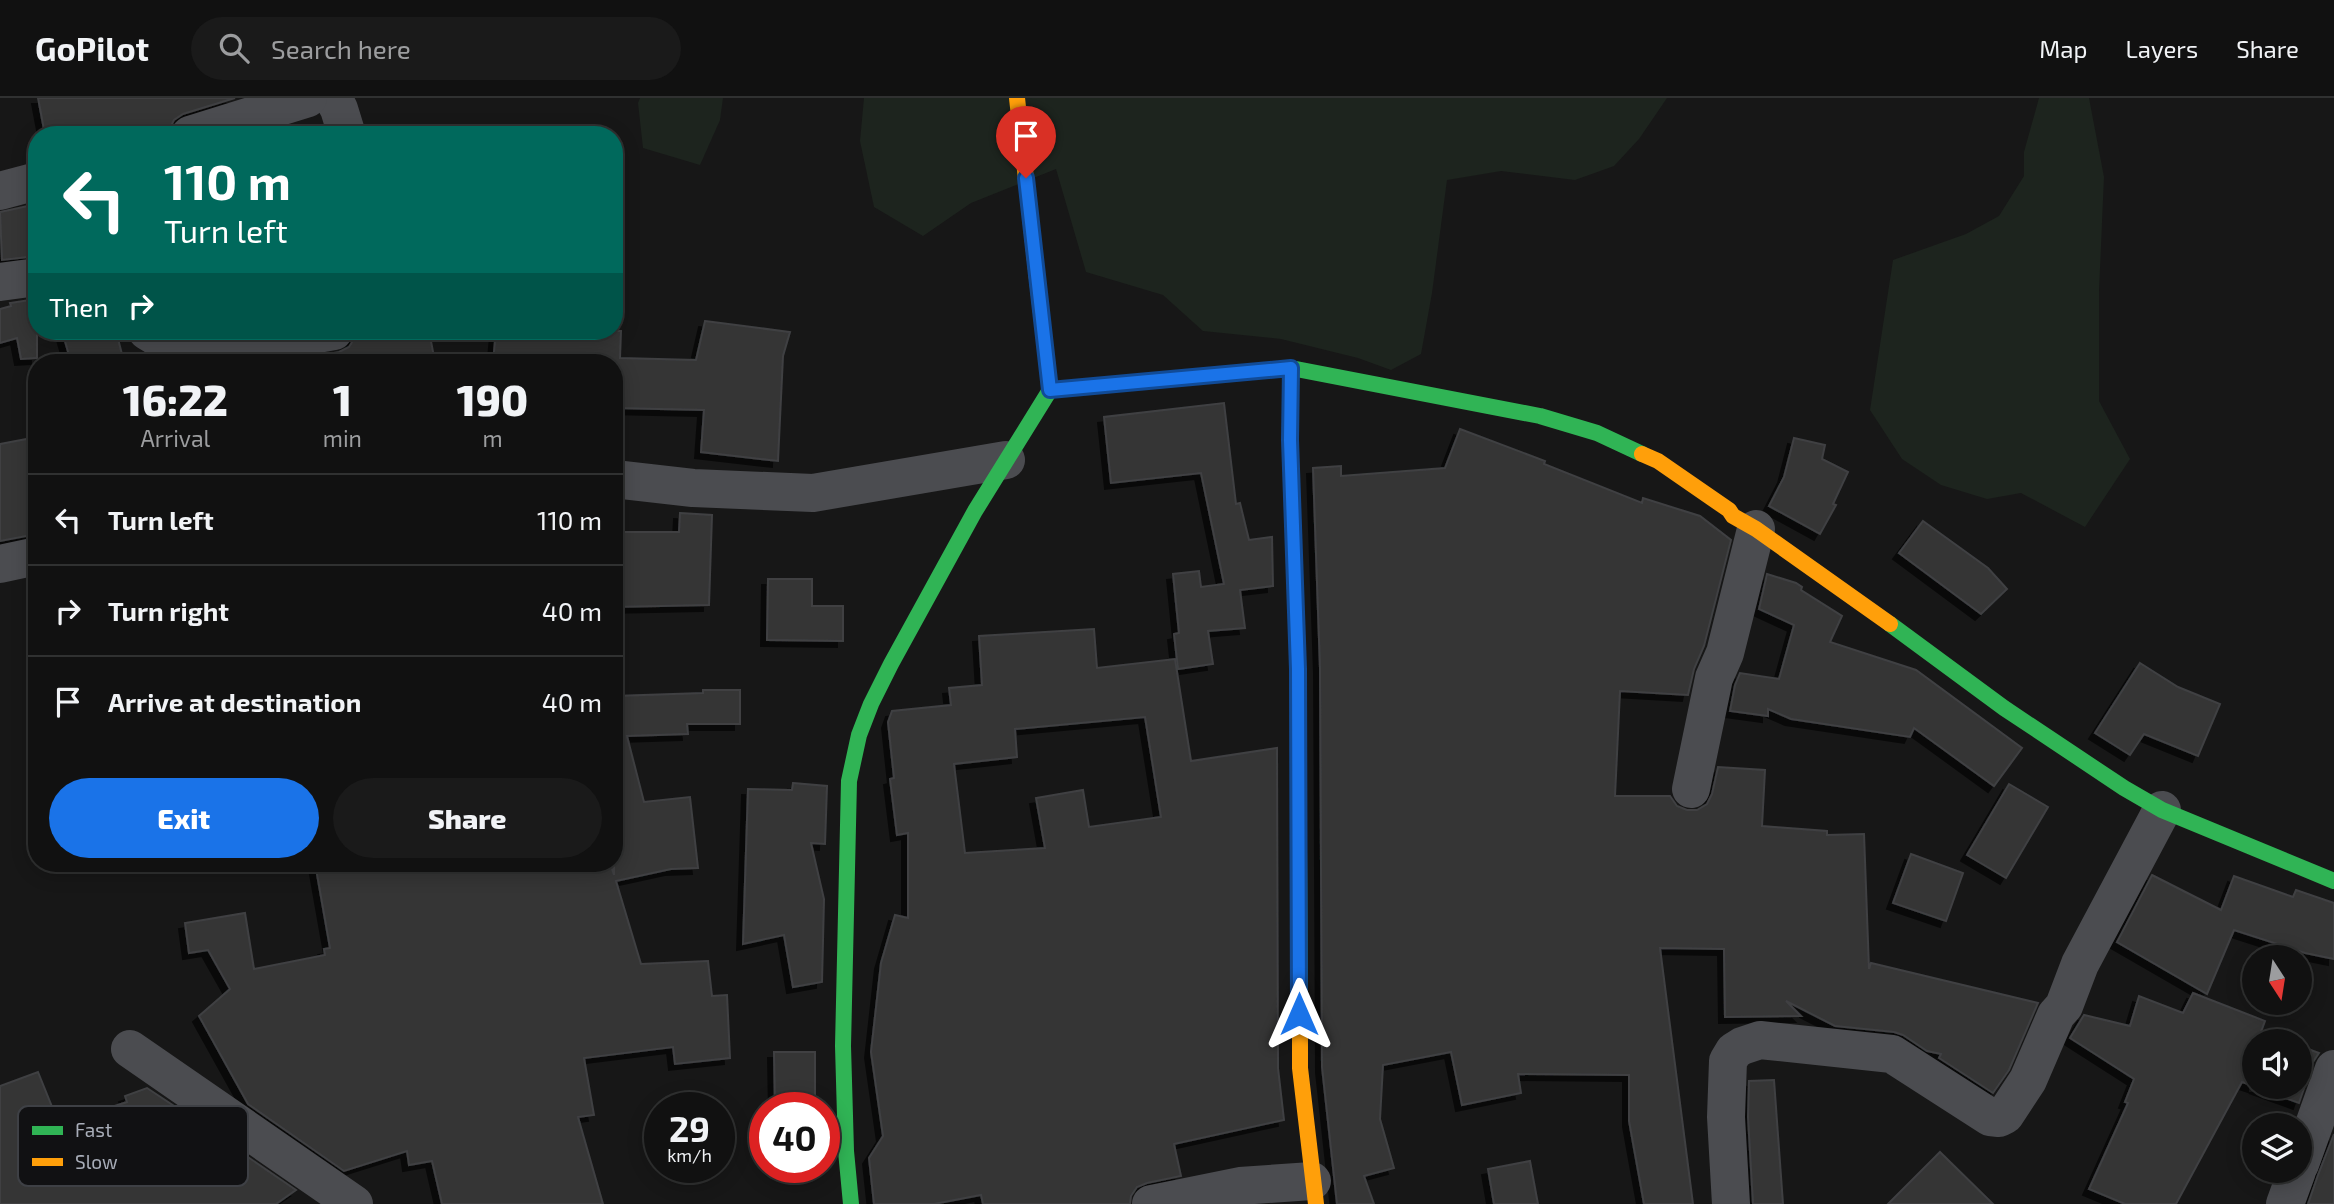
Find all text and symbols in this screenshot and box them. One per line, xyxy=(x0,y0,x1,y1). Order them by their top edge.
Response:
search box xyxy=(191,17,681,80)
text: GoPilot xyxy=(35,28,149,68)
icon: search xyxy=(215,29,253,67)
text: Search here xyxy=(271,33,411,64)
text: Map xyxy=(2039,34,2087,63)
text: Layers xyxy=(2125,34,2198,63)
text: Share xyxy=(2236,34,2299,63)
pin xyxy=(996,106,1056,178)
icon: arrive xyxy=(1007,117,1045,155)
text: 110 m xyxy=(164,151,291,210)
icon: left xyxy=(49,154,140,245)
text: Turn left xyxy=(164,211,288,249)
icon: right xyxy=(122,287,160,325)
text: Then xyxy=(49,291,108,322)
text: 16:22 xyxy=(123,374,228,424)
text: 1 xyxy=(333,374,352,424)
text: 190 xyxy=(457,374,528,424)
text: Arrival xyxy=(140,424,210,452)
text: min xyxy=(323,424,362,452)
text: m xyxy=(482,424,503,452)
icon: left xyxy=(49,501,87,539)
text: Turn left xyxy=(108,504,214,535)
text: 110 m xyxy=(537,504,602,535)
icon: right xyxy=(49,592,87,630)
text: Turn right xyxy=(108,595,229,626)
text: 40 m xyxy=(542,595,602,626)
icon: arrive xyxy=(49,683,87,721)
text: Arrive at destination xyxy=(108,686,361,717)
text: 40 m xyxy=(542,686,602,717)
button: Exit xyxy=(49,778,319,858)
button: Share xyxy=(333,778,602,858)
north arrow xyxy=(2242,945,2312,1015)
map controls xyxy=(2242,945,2312,1183)
position arrow xyxy=(1262,977,1336,1051)
button: sound xyxy=(2242,1029,2312,1099)
speed limit sign: 40 xyxy=(749,1092,840,1183)
legend xyxy=(18,1106,248,1186)
text: 29 xyxy=(669,1107,710,1149)
button: layers xyxy=(2242,1113,2312,1183)
text: Fast xyxy=(75,1118,112,1141)
text: km/h xyxy=(667,1144,712,1166)
text: Slow xyxy=(75,1150,118,1173)

